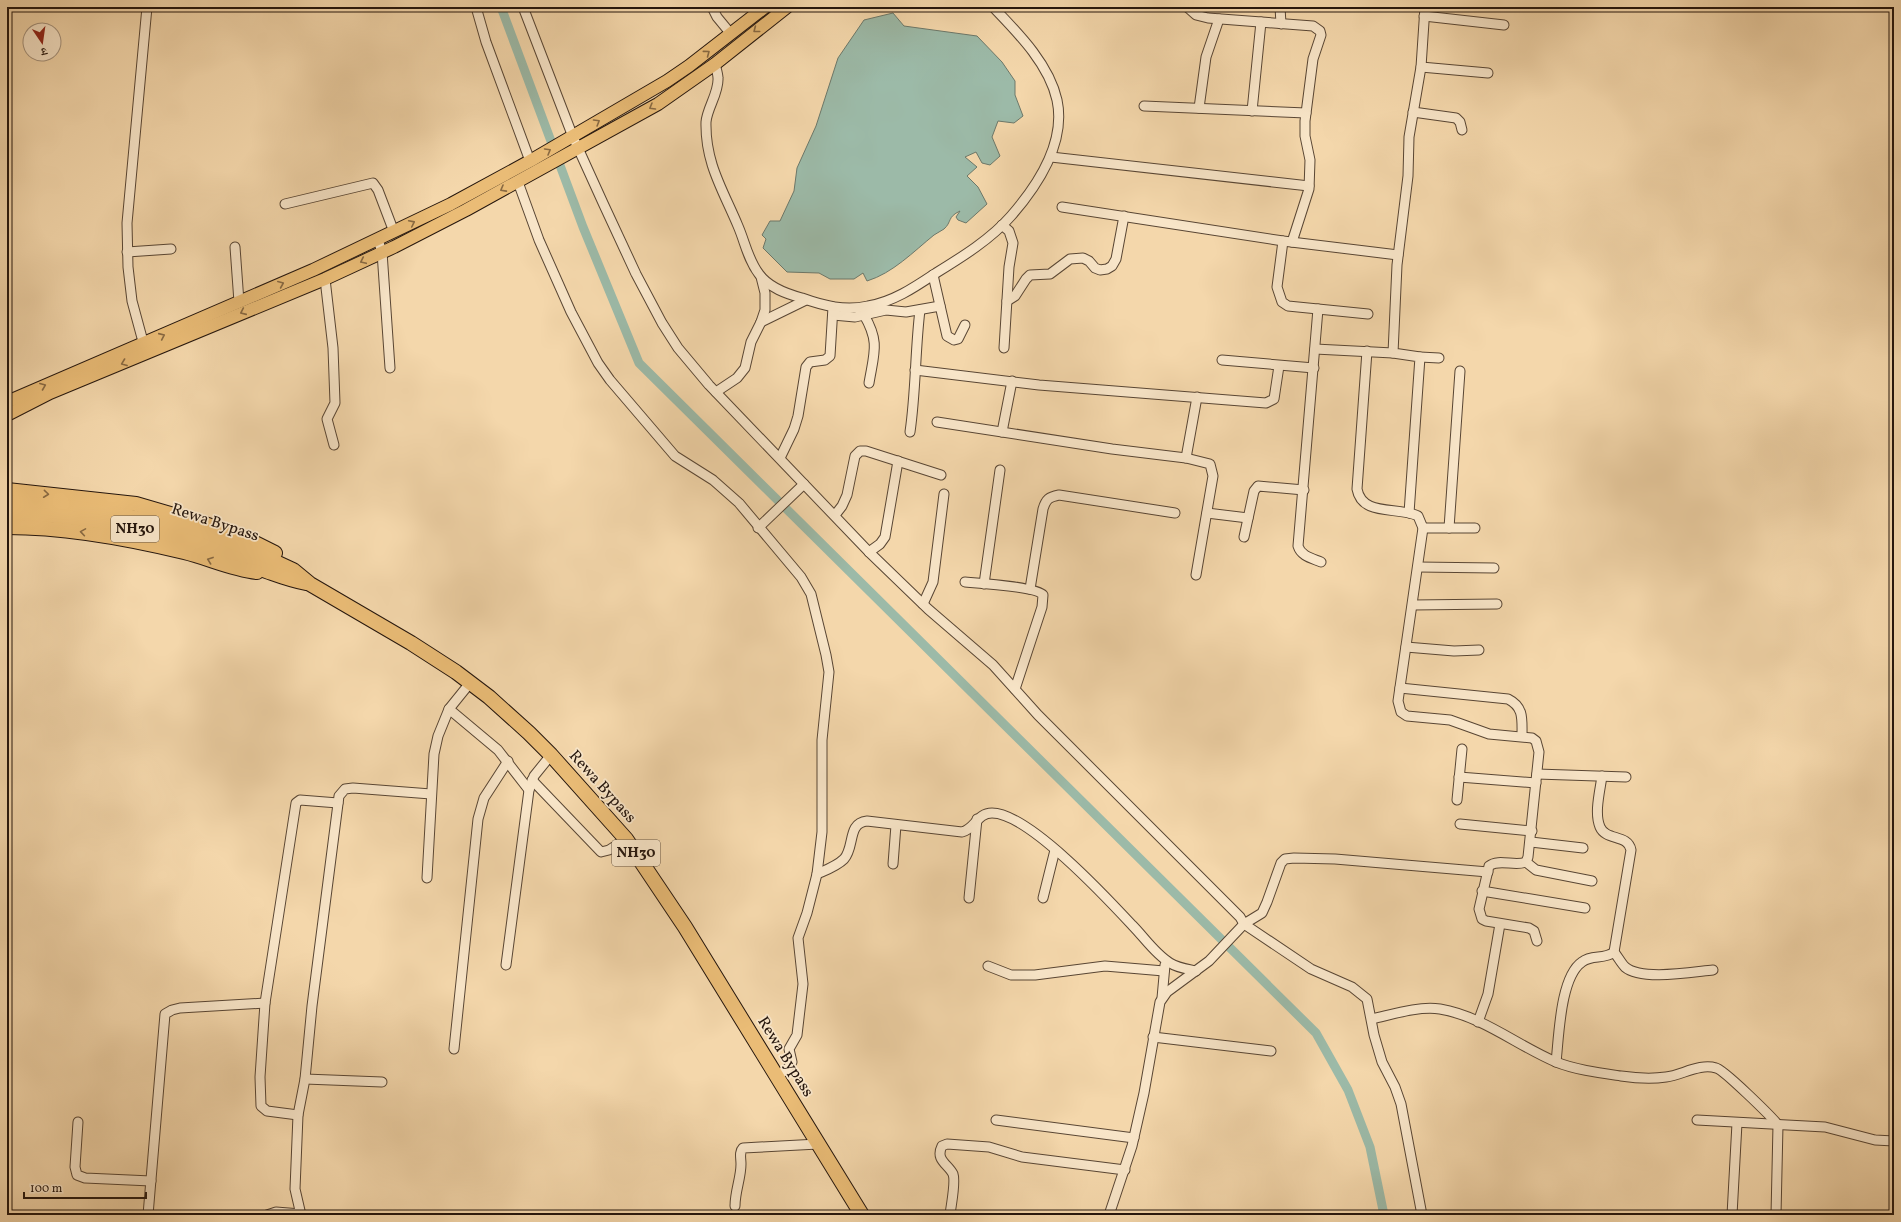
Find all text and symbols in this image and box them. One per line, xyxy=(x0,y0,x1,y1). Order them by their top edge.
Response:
north arrow xyxy=(22,22,62,62)
one-way arrow xyxy=(753,26,760,33)
text: उ xyxy=(38,42,49,59)
one-way arrow xyxy=(703,50,710,58)
one-way arrow xyxy=(649,103,656,110)
one-way arrow xyxy=(593,120,600,127)
one-way arrow xyxy=(544,149,551,156)
one-way arrow xyxy=(500,185,507,192)
one-way arrow xyxy=(408,221,415,228)
one-way arrow xyxy=(359,256,367,264)
one-way arrow xyxy=(277,281,285,289)
one-way arrow xyxy=(240,307,248,315)
one-way arrow xyxy=(158,333,166,341)
one-way arrow xyxy=(120,359,127,367)
one-way arrow xyxy=(39,383,46,391)
one-way arrow xyxy=(43,489,49,498)
street label: Rewa Bypass xyxy=(168,498,262,548)
road number: NH30 xyxy=(111,516,159,542)
one-way arrow xyxy=(80,528,86,537)
one-way arrow xyxy=(207,556,214,565)
street label: Rewa Bypass xyxy=(563,746,641,828)
road number: NH30 xyxy=(612,840,660,866)
street label: Rewa Bypass xyxy=(752,1013,819,1102)
scale bar xyxy=(24,1174,146,1200)
text: 100 m xyxy=(30,1181,63,1197)

